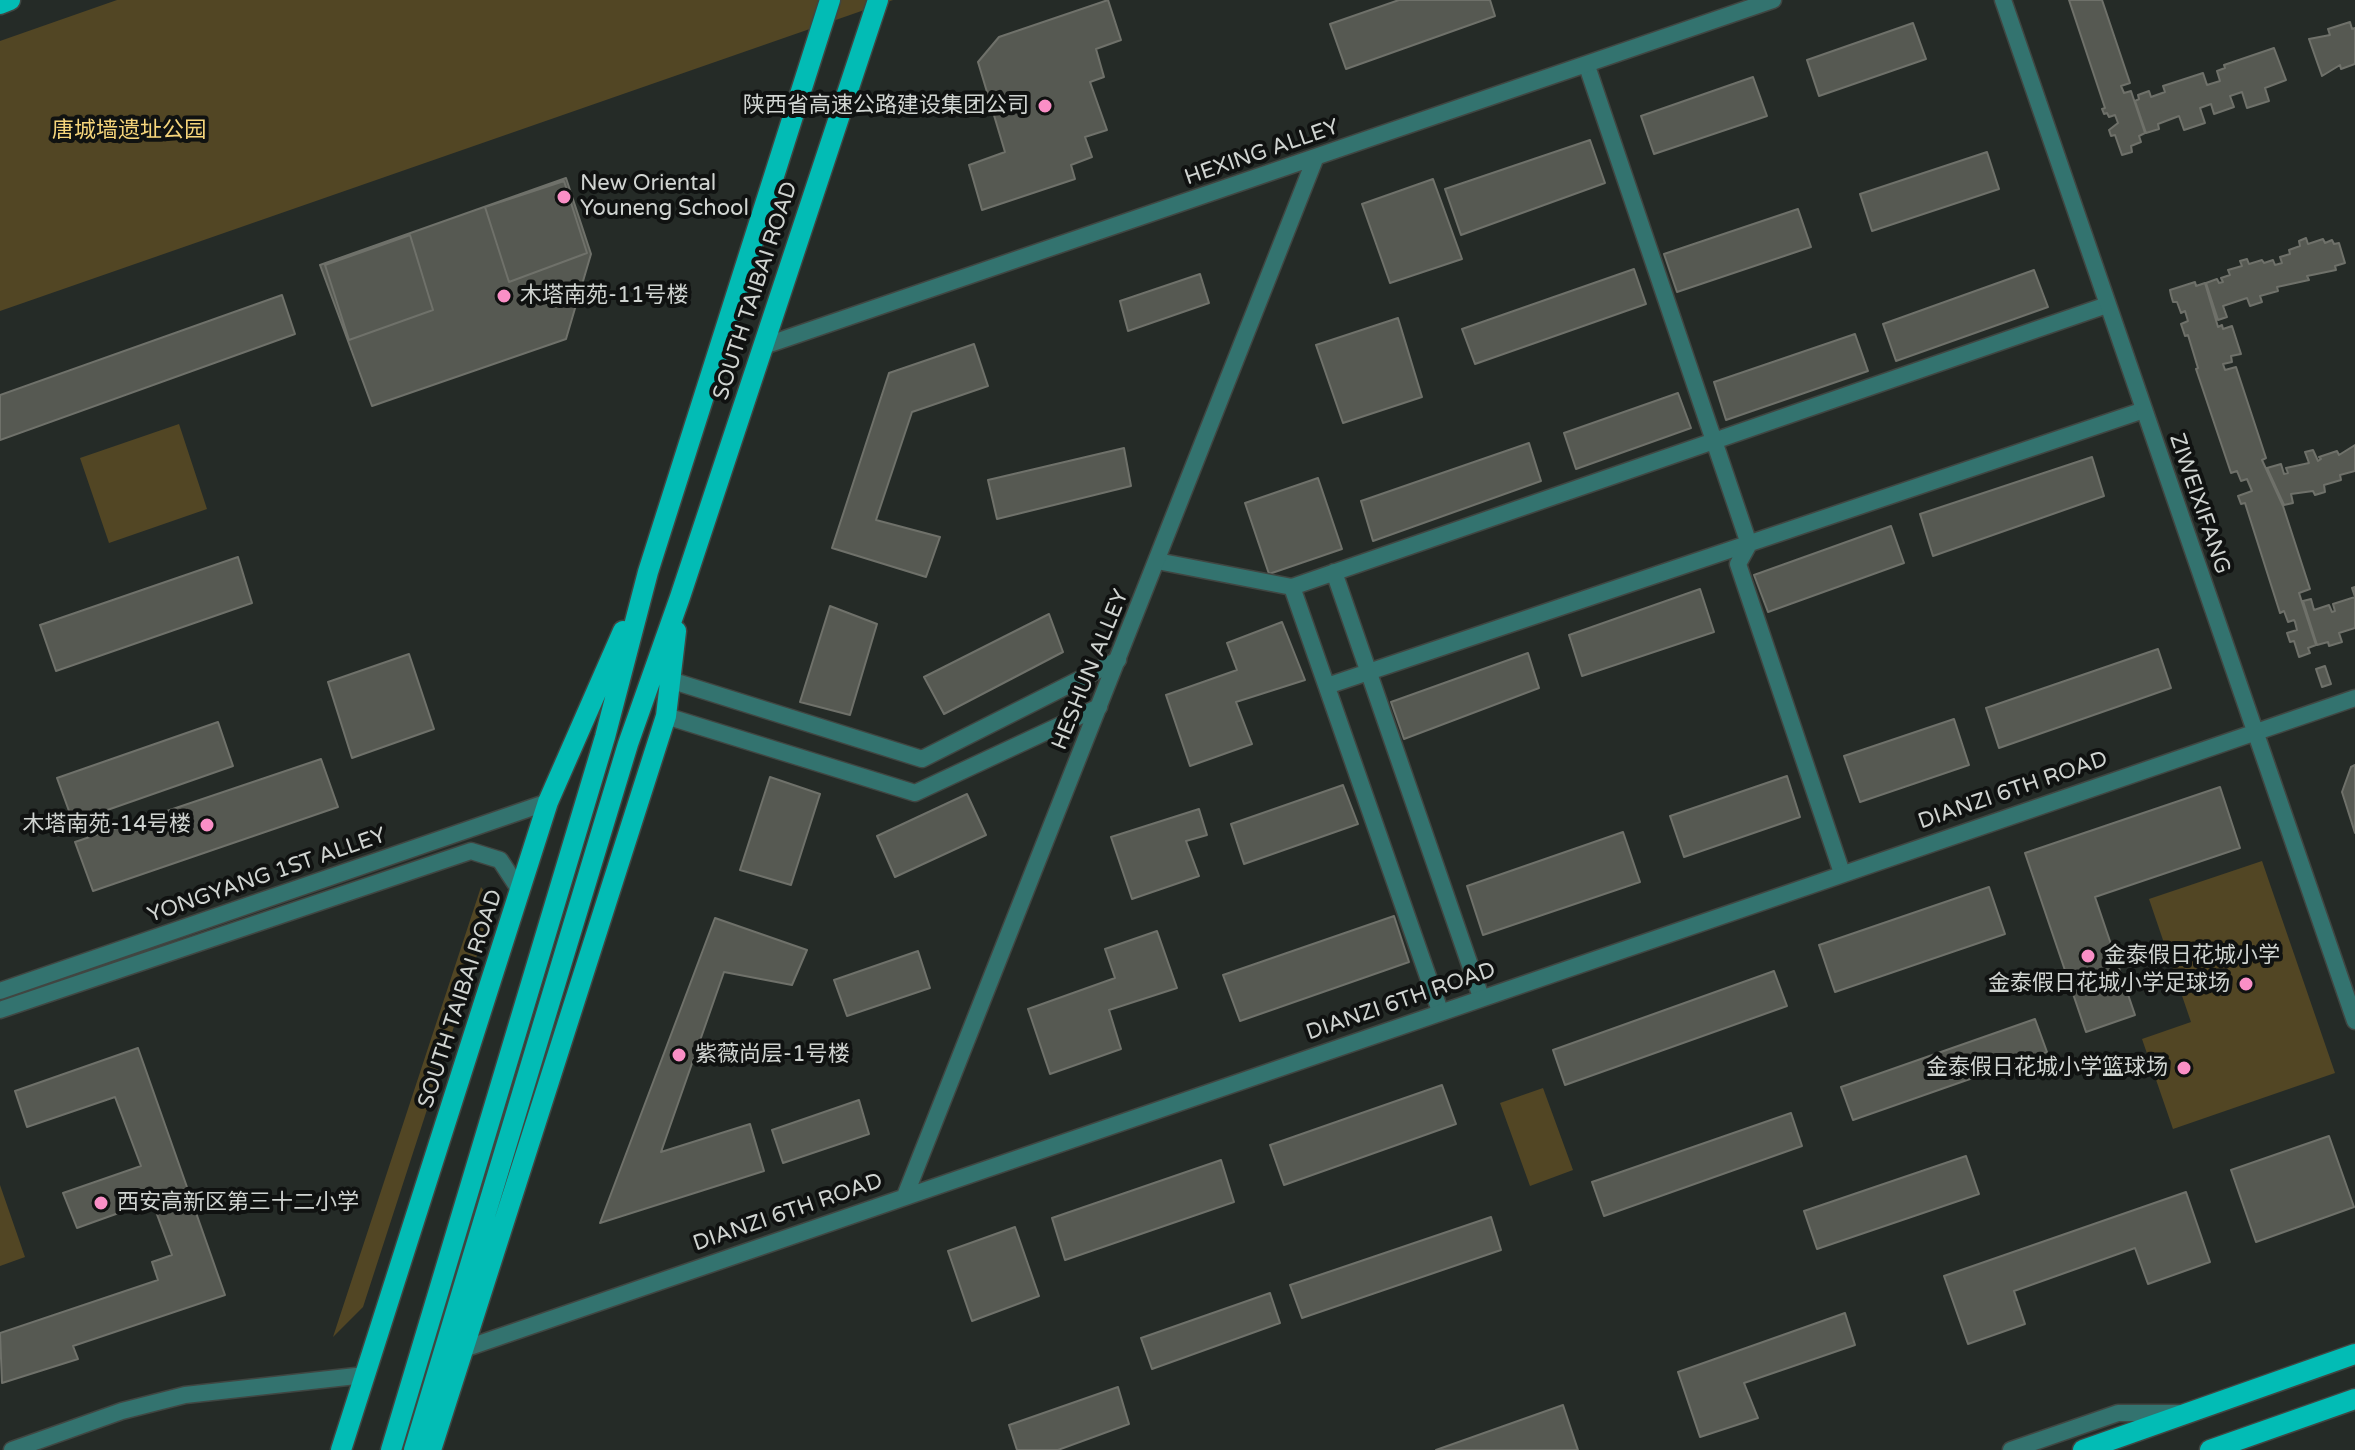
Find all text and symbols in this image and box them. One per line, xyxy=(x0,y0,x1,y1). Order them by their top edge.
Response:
place label: 陕西省高速公路建设集团公司 xyxy=(743,93,1029,119)
marker: 陕西省高速公路建设集团公司 xyxy=(1036,97,1054,115)
street label: HEXING ALLEY xyxy=(1181,114,1343,192)
park label: 唐城墙遗址公园 xyxy=(52,118,206,144)
place label: New Oriental Youneng School xyxy=(580,171,749,222)
street label: SOUTH TAIBAI ROAD xyxy=(708,178,804,404)
marker: New Oriental Youneng School xyxy=(555,188,573,206)
place label: 木塔南苑-11号楼 xyxy=(520,283,689,309)
marker: 木塔南苑-11号楼 xyxy=(495,287,513,305)
street label: ZIWEIXIFANG xyxy=(2163,430,2235,578)
street label: HESHUN ALLEY xyxy=(1047,586,1135,754)
street label: DIANZI 6TH ROAD xyxy=(1915,746,2111,836)
place label: 木塔南苑-14号楼 xyxy=(22,812,191,838)
marker: 木塔南苑-14号楼 xyxy=(198,816,216,834)
street label: YONGYANG 1ST ALLEY xyxy=(144,823,390,929)
street label: SOUTH TAIBAI ROAD xyxy=(413,886,509,1112)
place label: 金泰假日花城小学 xyxy=(2104,943,2280,969)
marker: 金泰假日花城小学 xyxy=(2079,947,2097,965)
street label: DIANZI 6TH ROAD xyxy=(1303,957,1499,1047)
place label: 金泰假日花城小学足球场 xyxy=(1988,971,2230,997)
marker: 金泰假日花城小学足球场 xyxy=(2237,975,2255,993)
place label: 紫薇尚层-1号楼 xyxy=(695,1042,850,1068)
marker: 紫薇尚层-1号楼 xyxy=(670,1046,688,1064)
place label: 金泰假日花城小学篮球场 xyxy=(1926,1055,2168,1081)
marker: 金泰假日花城小学篮球场 xyxy=(2175,1059,2193,1077)
street label: DIANZI 6TH ROAD xyxy=(690,1168,886,1258)
place label: 西安高新区第三十二小学 xyxy=(117,1190,359,1216)
marker: 西安高新区第三十二小学 xyxy=(92,1194,110,1212)

